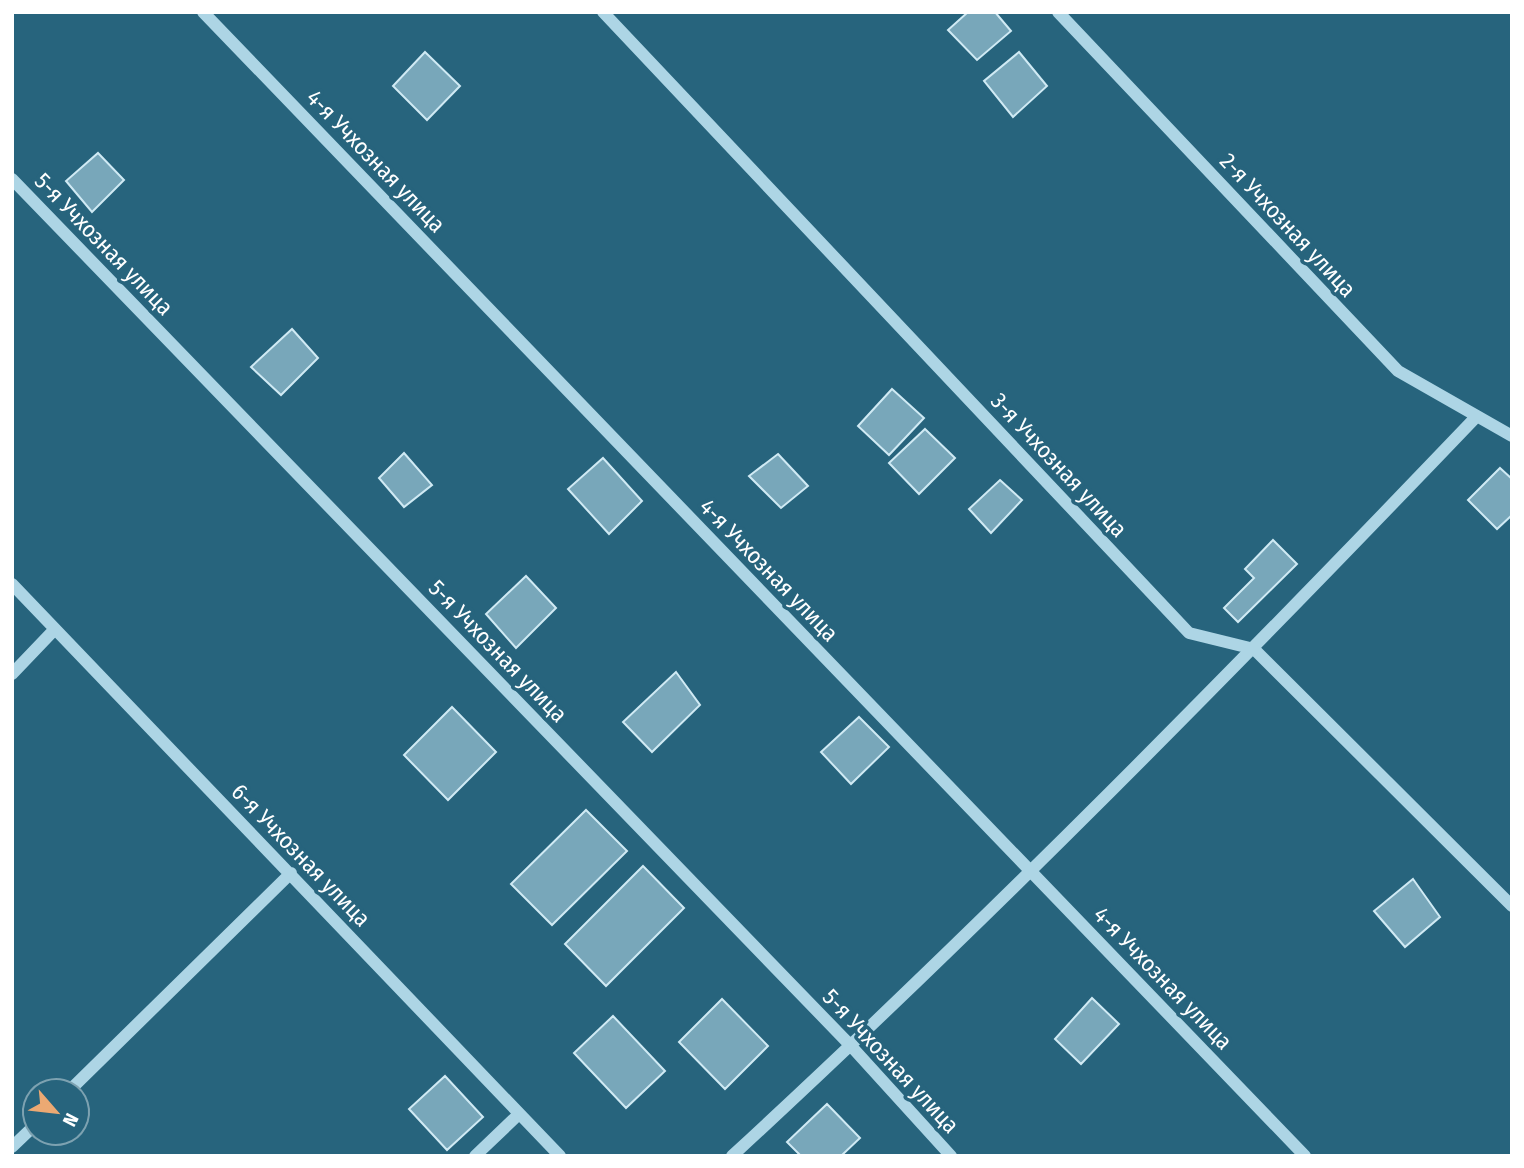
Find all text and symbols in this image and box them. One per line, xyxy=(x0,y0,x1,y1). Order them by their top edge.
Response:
street label: 4-я Учхозная улица xyxy=(301,84,451,238)
street label: 2-я Учхозная улица xyxy=(1214,147,1362,303)
street label: 5-я Учхозная улица xyxy=(29,167,179,321)
street label: 3-я Учхозная улица xyxy=(985,387,1133,543)
street label: 4-я Учхозная улица xyxy=(694,493,844,647)
street label: 5-я Учхозная улица xyxy=(423,574,573,728)
street label: 6-я Учхозная улица xyxy=(226,778,376,932)
street label: 4-я Учхозная улица xyxy=(1088,901,1238,1055)
street label: 5-я Учхозная улица xyxy=(817,983,965,1139)
north arrow xyxy=(21,1077,91,1147)
text: N xyxy=(58,1109,83,1130)

